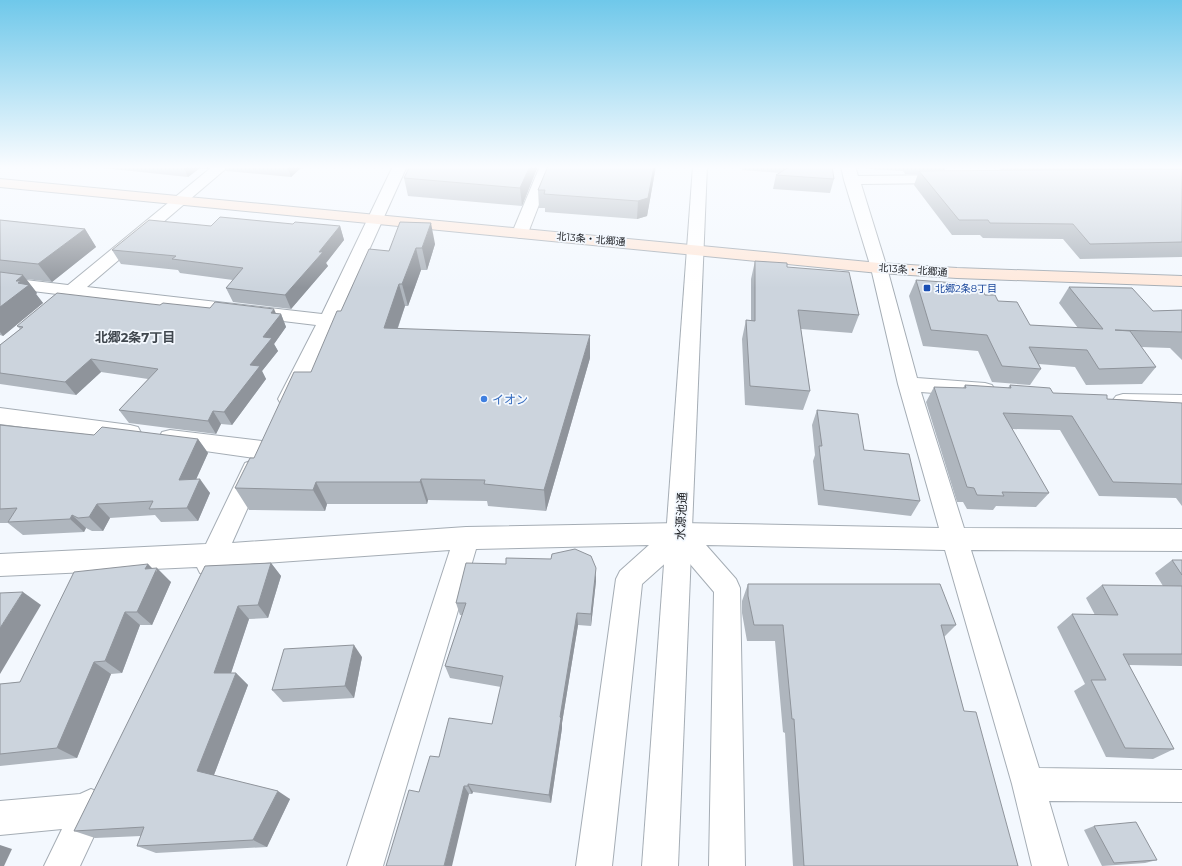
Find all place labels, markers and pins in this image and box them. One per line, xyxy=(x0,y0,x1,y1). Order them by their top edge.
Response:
place label: 北郷2条8丁目 xyxy=(935,282,997,295)
marker: 北郷2条8丁目 xyxy=(922,283,932,293)
place label: イオン xyxy=(492,392,528,407)
marker: イオン xyxy=(479,394,489,404)

